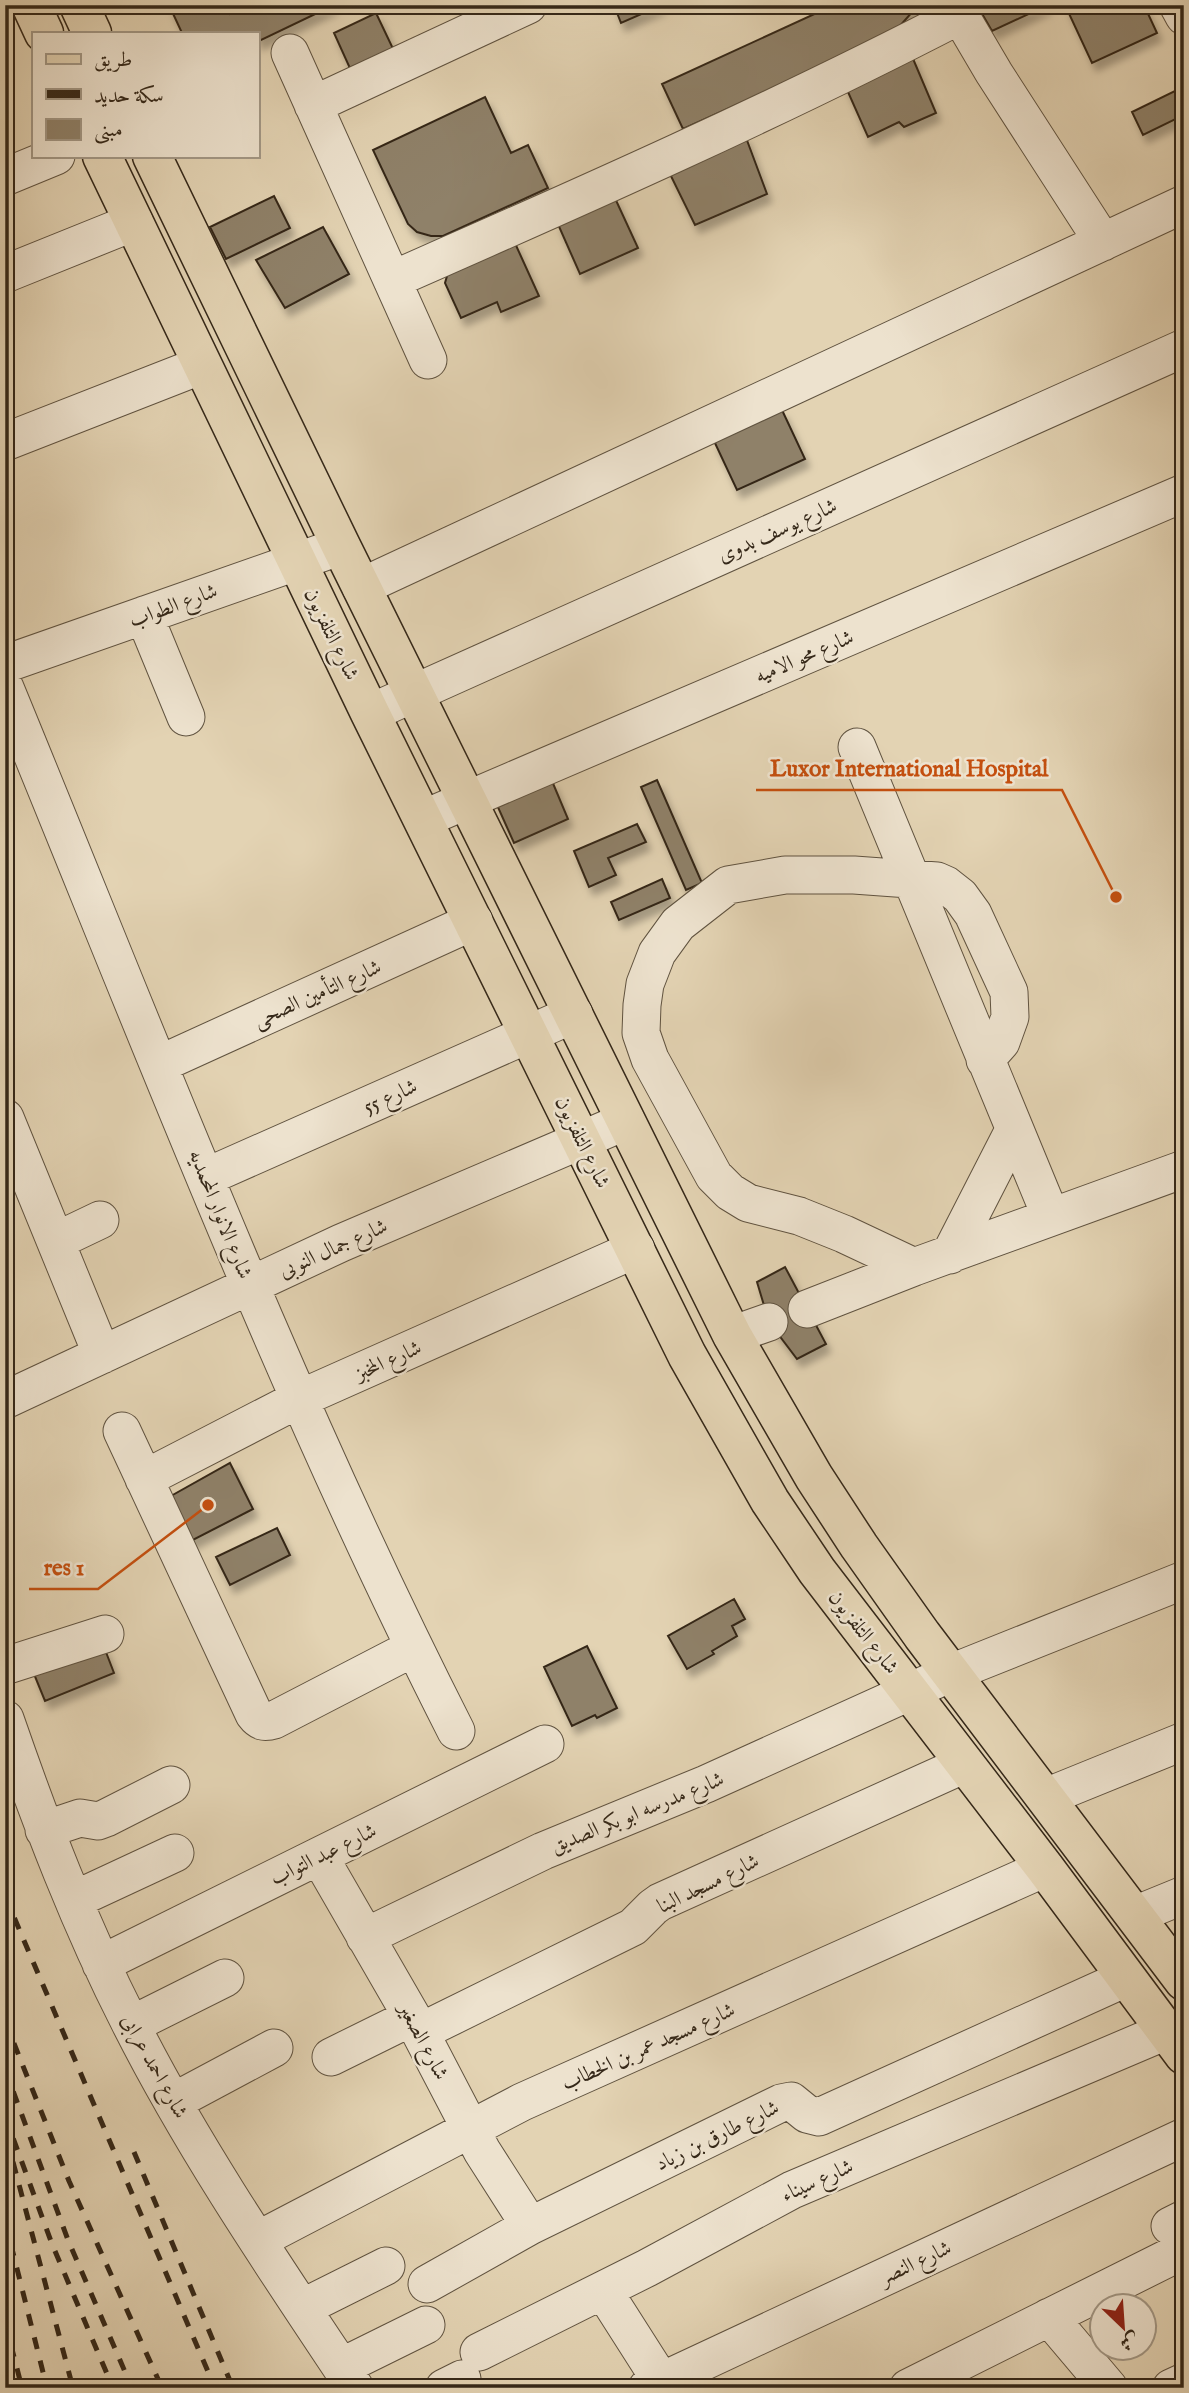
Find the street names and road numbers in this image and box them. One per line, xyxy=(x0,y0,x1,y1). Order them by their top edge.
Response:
street label: شارع يوسف بدوى xyxy=(714,493,843,572)
street label: شارع الطواب xyxy=(126,578,222,638)
street label: شارع التلفزيون xyxy=(294,584,365,687)
street label: شارع محو الاميه xyxy=(751,624,859,693)
street label: شارع التأمين الصحى xyxy=(248,951,387,1037)
street label: شارع 55 xyxy=(359,1074,423,1124)
street label: شارع التلفزيون xyxy=(545,1092,616,1195)
street label: شارع الانوار المحمديه xyxy=(179,1146,258,1284)
street label: شارع جمال النوبى xyxy=(275,1213,393,1288)
street label: شارع المخبز xyxy=(349,1335,427,1392)
street label: شارع التلفزيون xyxy=(819,1585,904,1682)
street label: شارع مدرسه ابو بكر الصديق xyxy=(547,1766,729,1863)
street label: شارع عبد التواب xyxy=(266,1818,383,1895)
street label: شارع مسجد البنا xyxy=(653,1848,765,1923)
street label: شارع الصغير xyxy=(388,1997,454,2086)
street label: شارع مسجد عمر بن الخطاب xyxy=(558,1997,741,2101)
street label: شارع احمد عرابى xyxy=(111,2010,193,2125)
street label: شارع طارق بن زياد xyxy=(651,2095,785,2181)
street label: شارع سيناء xyxy=(777,2154,859,2212)
street label: شارع النصر xyxy=(873,2235,957,2295)

